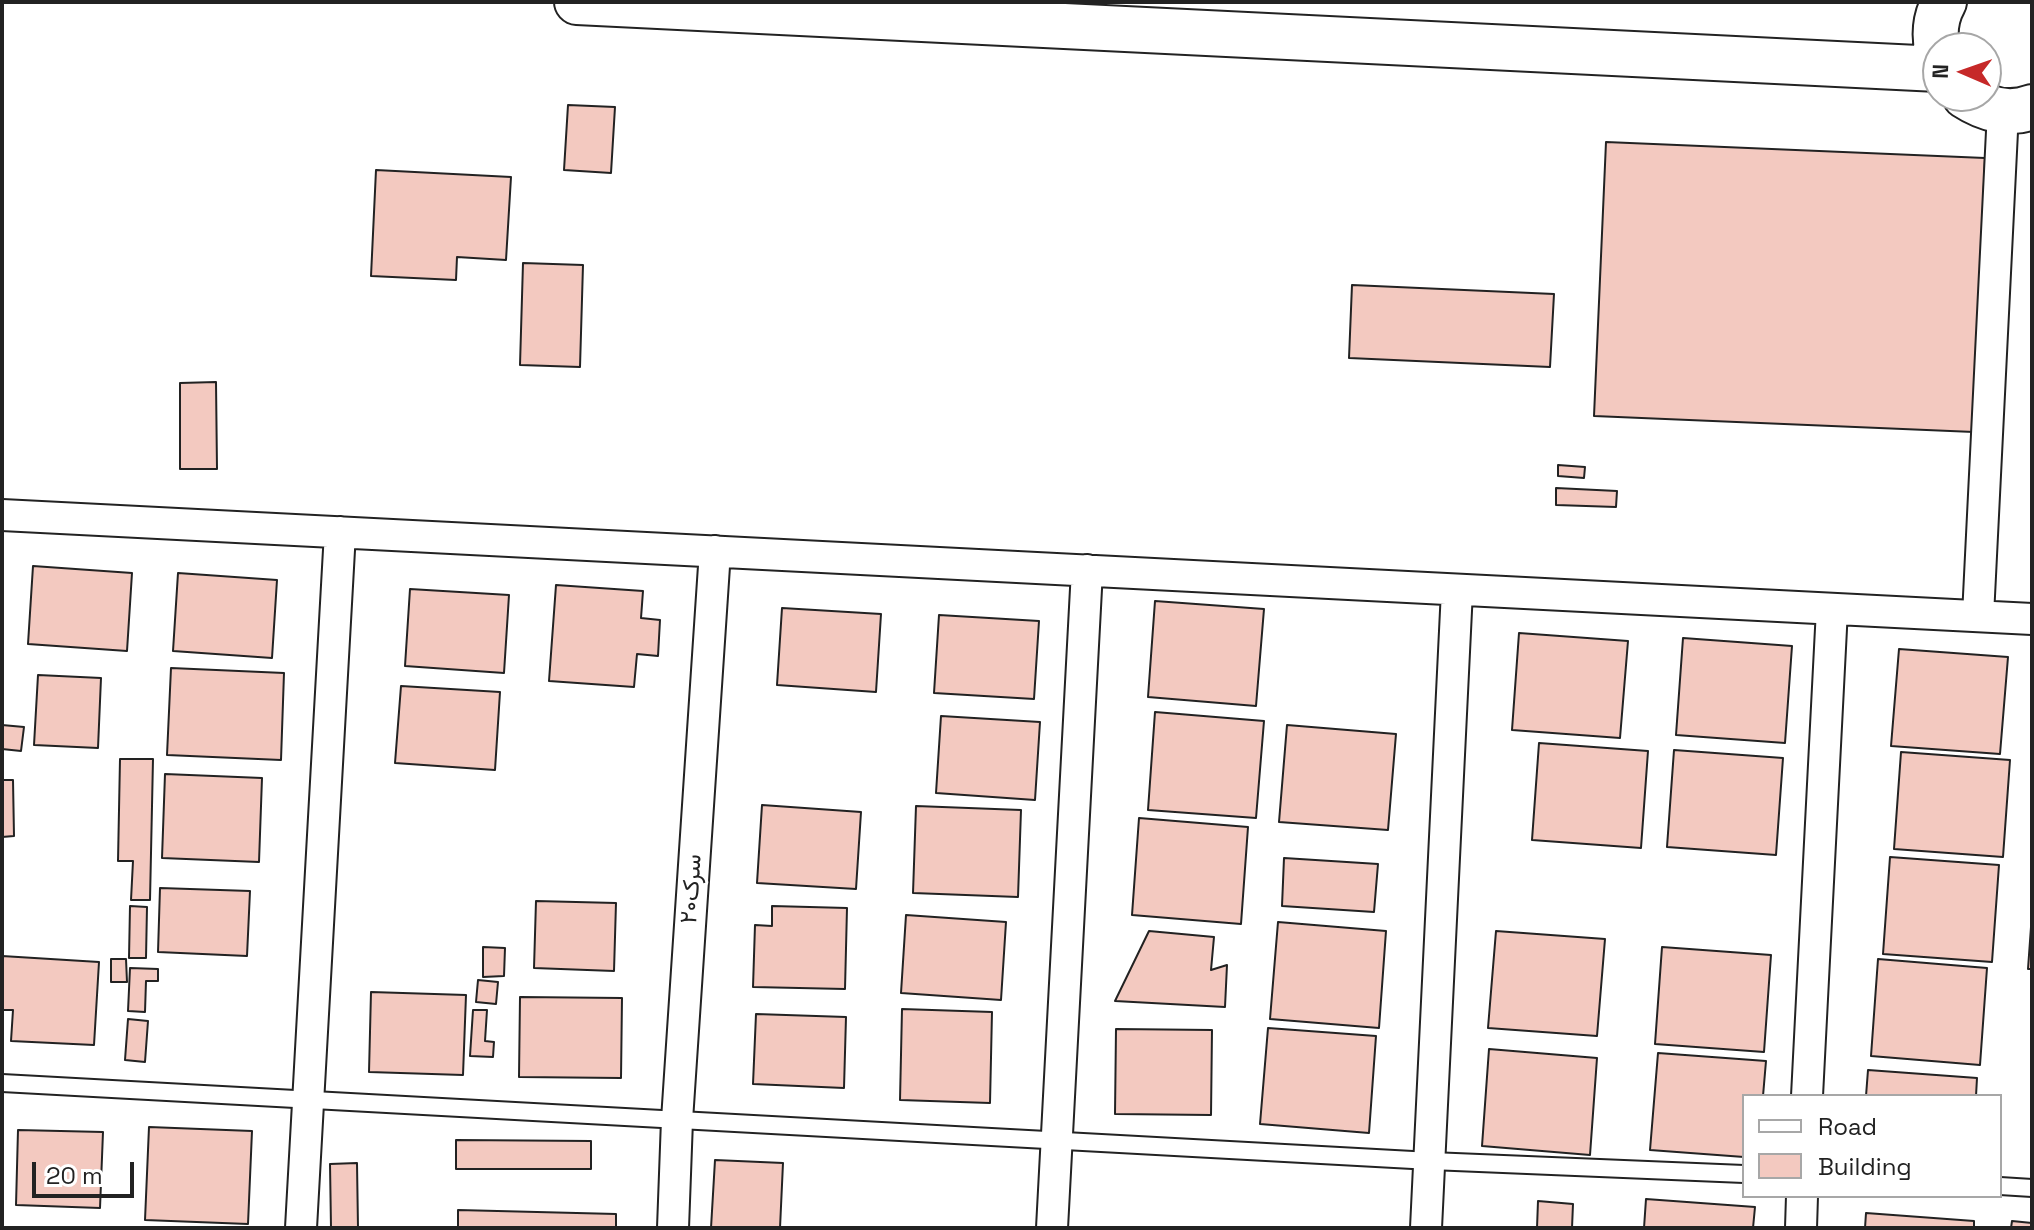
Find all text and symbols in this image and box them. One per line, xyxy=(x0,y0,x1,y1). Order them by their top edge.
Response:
north arrow xyxy=(1922,32,2002,112)
text: N xyxy=(1926,63,1954,79)
street label: سرک۲۰ xyxy=(675,853,709,925)
legend xyxy=(1742,1094,2002,1198)
text: Road xyxy=(1818,1111,1877,1142)
scale bar xyxy=(36,1146,138,1196)
text: Building xyxy=(1818,1151,1912,1182)
text: 20 m xyxy=(46,1160,103,1191)

